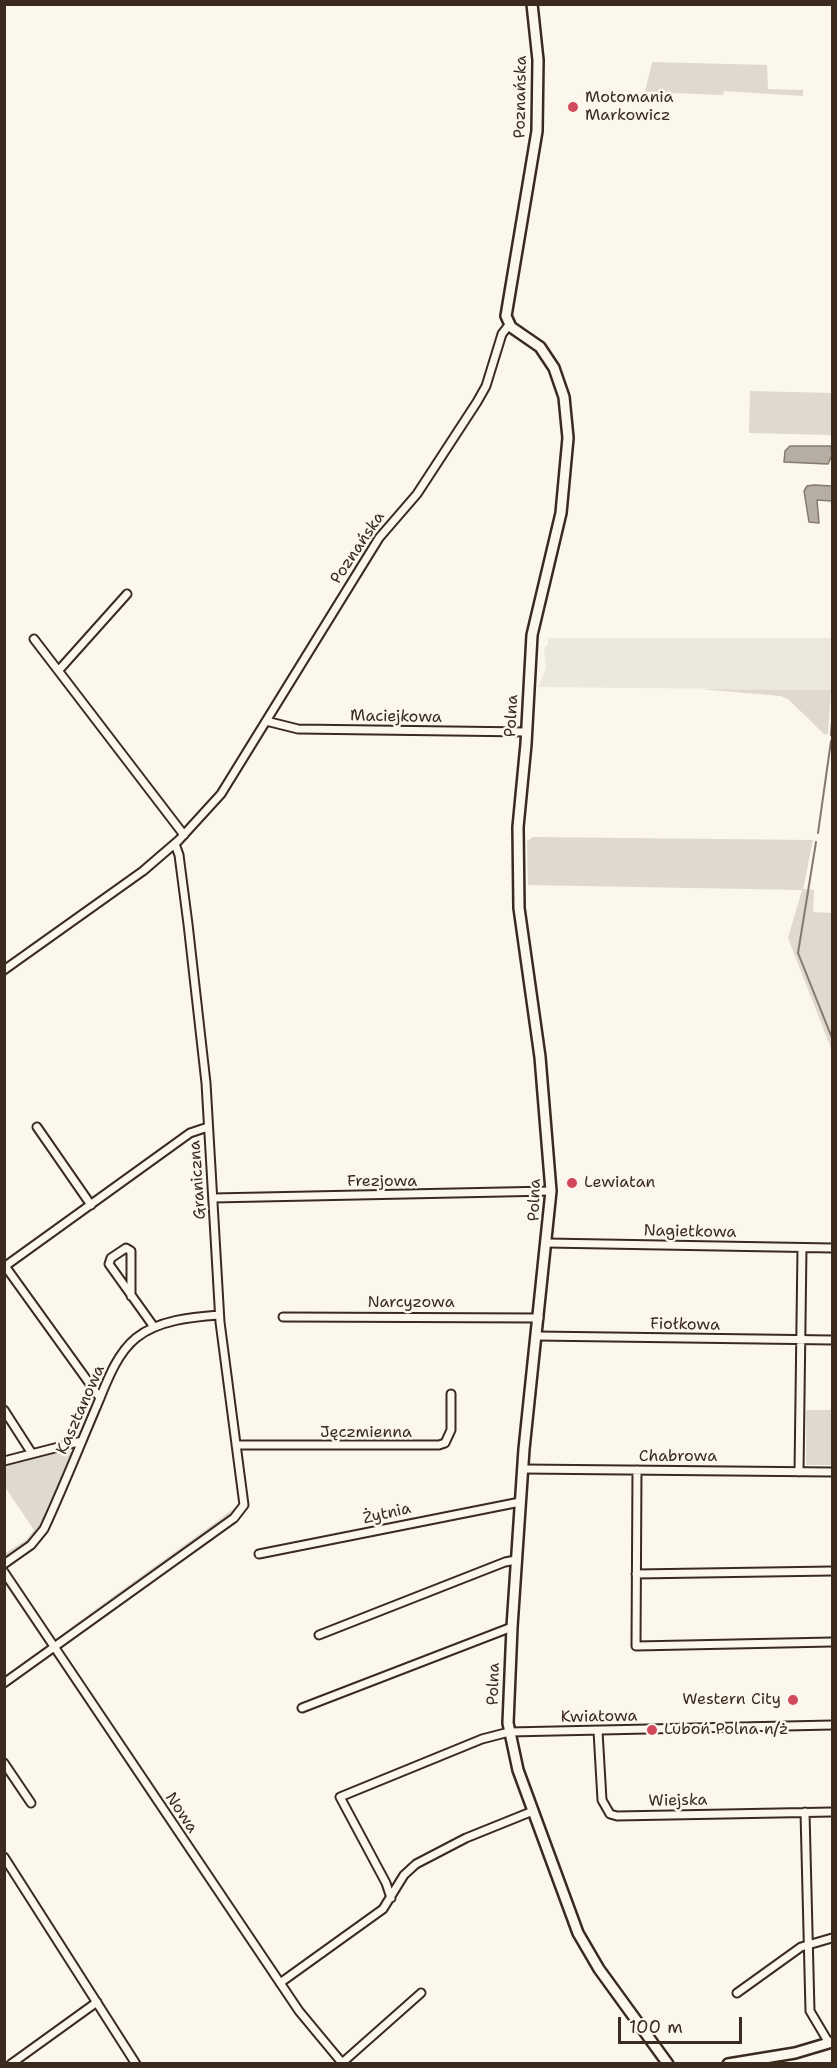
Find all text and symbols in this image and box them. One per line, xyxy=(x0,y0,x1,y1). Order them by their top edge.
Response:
street label: Poznańska xyxy=(511,55,531,139)
place label: Motomania Markowicz xyxy=(585,88,674,126)
marker: Motomania Markowicz xyxy=(566,100,580,114)
street label: Poznańska xyxy=(327,508,389,588)
street label: Polna xyxy=(501,694,523,738)
street label: Maciejkowa xyxy=(350,707,442,727)
street label: Graniczna xyxy=(186,1140,210,1220)
street label: Frezjowa xyxy=(347,1172,417,1192)
place label: Lewiatan xyxy=(584,1173,655,1193)
marker: Lewiatan xyxy=(565,1176,579,1190)
street label: Polna xyxy=(525,1178,545,1222)
street label: Nagietkowa xyxy=(643,1222,737,1242)
street label: Narcyzowa xyxy=(367,1293,455,1313)
street label: Fiołkowa xyxy=(650,1315,720,1335)
street label: Kasztanowa xyxy=(53,1362,109,1458)
street label: Jęczmienna xyxy=(320,1423,412,1443)
street label: Chabrowa xyxy=(639,1447,717,1467)
street label: Żytnia xyxy=(361,1499,413,1529)
street label: Polna xyxy=(484,1662,504,1706)
place label: Western City xyxy=(682,1690,781,1710)
marker: Western City xyxy=(786,1693,800,1707)
street label: Kwiatowa xyxy=(560,1707,638,1727)
place label: Luboń Polna n/ż xyxy=(664,1720,788,1740)
marker: Luboń Polna n/ż xyxy=(645,1723,659,1737)
street label: Nowa xyxy=(160,1789,202,1837)
street label: Wiejska xyxy=(648,1791,708,1811)
scale bar xyxy=(621,2005,746,2043)
text: 100 m xyxy=(629,2015,683,2039)

